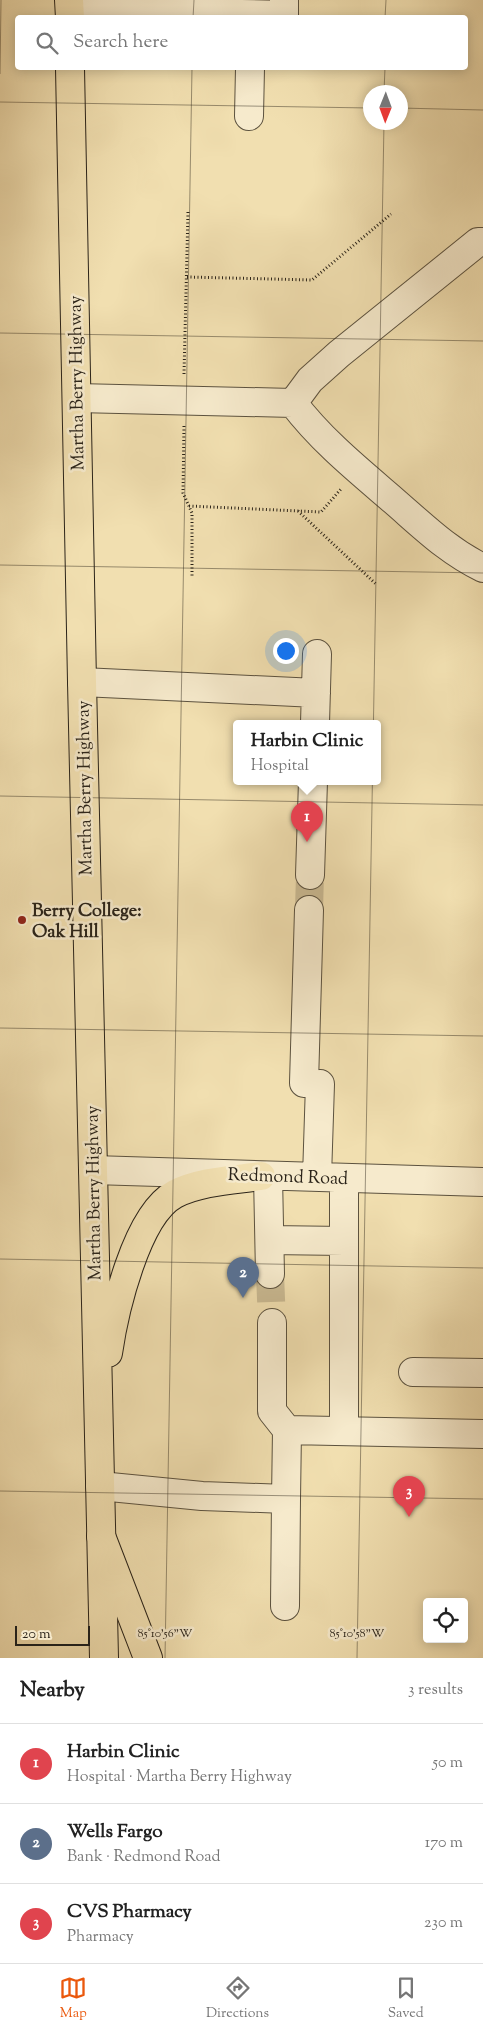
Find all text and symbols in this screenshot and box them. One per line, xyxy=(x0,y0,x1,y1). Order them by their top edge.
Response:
search box xyxy=(15,15,468,70)
icon: search xyxy=(33,29,61,57)
text: Search here xyxy=(73,29,168,56)
north arrow xyxy=(363,85,408,130)
street label: Martha Berry Highway xyxy=(63,295,93,471)
your location xyxy=(273,638,299,664)
street label: Martha Berry Highway xyxy=(71,700,101,876)
popup xyxy=(233,720,381,785)
text: Harbin Clinic xyxy=(251,728,363,755)
text: Hospital xyxy=(251,755,309,778)
pin: 1 xyxy=(291,801,323,842)
place label: Berry College: Oak Hill xyxy=(32,899,142,946)
marker: Berry College: Oak Hill xyxy=(16,914,28,926)
street label: Martha Berry Highway xyxy=(80,1105,110,1281)
street label: Redmond Road xyxy=(227,1163,349,1193)
pin: 2 xyxy=(227,1257,259,1298)
pin: 3 xyxy=(393,1476,425,1517)
map controls xyxy=(423,1598,468,1643)
button: locate xyxy=(423,1598,468,1643)
scale bar xyxy=(15,1623,90,1646)
text: 20 m xyxy=(22,1625,51,1645)
text: 85°10'56"W xyxy=(138,1625,193,1643)
text: 85°10'58"W xyxy=(330,1625,385,1643)
text: Nearby xyxy=(20,1676,85,1706)
text: 3 results xyxy=(408,1679,463,1702)
text: Harbin Clinic xyxy=(67,1739,180,1766)
text: 1 xyxy=(33,1752,39,1775)
text: 50 m xyxy=(432,1752,463,1775)
text: Hospital · Martha Berry Highway xyxy=(67,1766,292,1789)
text: Wells Fargo xyxy=(67,1819,163,1846)
text: 2 xyxy=(32,1832,40,1855)
text: 170 m xyxy=(425,1832,463,1855)
text: Bank · Redmond Road xyxy=(67,1846,221,1869)
text: CVS Pharmacy xyxy=(67,1899,192,1926)
text: 3 xyxy=(33,1912,39,1935)
text: 230 m xyxy=(424,1912,463,1935)
text: Pharmacy xyxy=(67,1926,134,1949)
tab: Map xyxy=(59,1974,87,2024)
tab: Directions xyxy=(206,1974,269,2024)
tab: Saved xyxy=(388,1974,424,2024)

